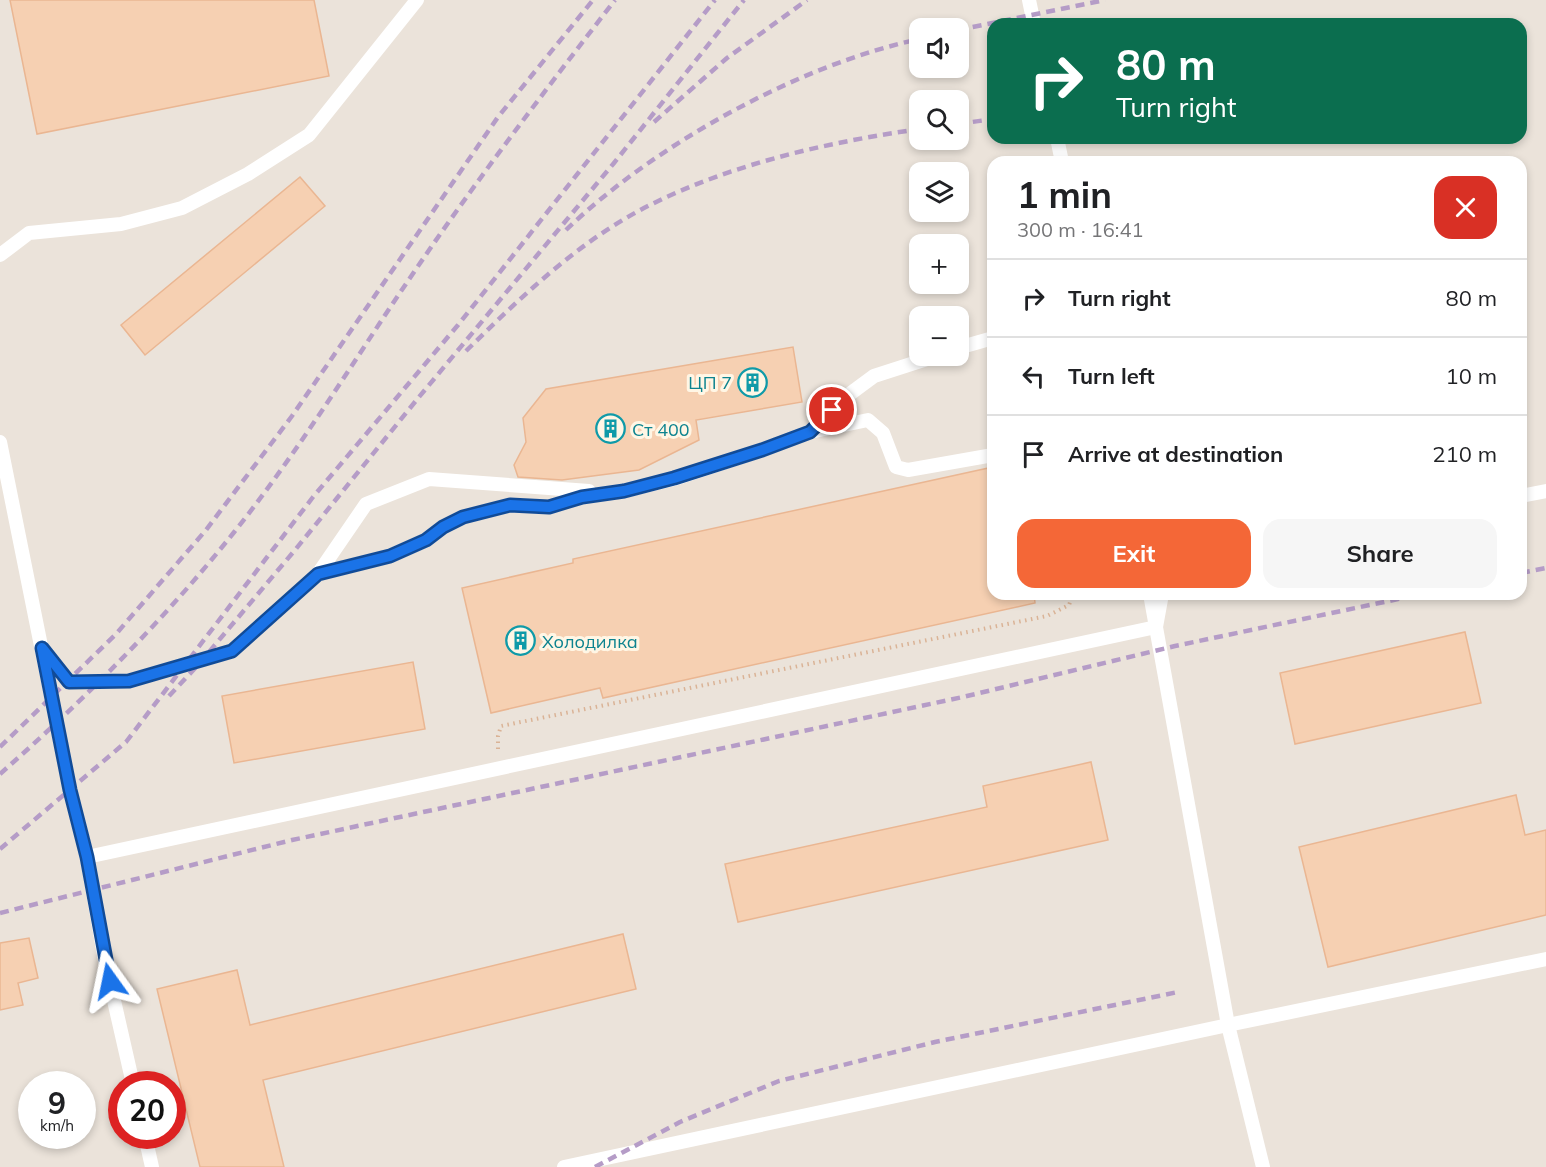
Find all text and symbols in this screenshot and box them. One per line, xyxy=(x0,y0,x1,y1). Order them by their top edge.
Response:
map controls xyxy=(909,18,969,366)
button: sound xyxy=(909,18,969,78)
text: 80 m xyxy=(1116,38,1216,91)
icon: right xyxy=(1017,42,1095,120)
button: search xyxy=(909,90,969,150)
text: Turn right xyxy=(1116,90,1236,124)
button: layers xyxy=(909,162,969,222)
text: 1 min xyxy=(1017,172,1112,217)
button: close xyxy=(1434,176,1497,239)
text: 300 m · 16:41 xyxy=(1017,217,1143,242)
button: + xyxy=(909,234,969,294)
icon: right xyxy=(1017,282,1050,315)
text: Turn right xyxy=(1068,284,1171,312)
text: 80 m xyxy=(1446,284,1497,312)
button: − xyxy=(909,306,969,366)
icon: left xyxy=(1017,360,1050,393)
text: Turn left xyxy=(1068,362,1155,390)
text: 10 m xyxy=(1446,362,1497,390)
building icon: ЦП 7 xyxy=(737,366,769,398)
place label: ЦП 7 xyxy=(688,371,732,394)
pin xyxy=(806,384,857,435)
icon: arrive xyxy=(815,393,848,426)
building icon: Ст 400 xyxy=(595,413,627,445)
place label: Ст 400 xyxy=(632,418,690,441)
icon: arrive xyxy=(1017,438,1050,471)
text: Arrive at destination xyxy=(1068,440,1283,468)
text: 210 m xyxy=(1432,440,1497,468)
button: Exit xyxy=(1017,519,1251,588)
button: Share xyxy=(1263,519,1497,588)
building icon: Холодилка xyxy=(505,625,537,657)
place label: Холодилка xyxy=(542,630,638,653)
position arrow xyxy=(78,949,142,1013)
speed limit sign: 20 xyxy=(108,1071,186,1149)
text: 9 xyxy=(48,1084,66,1122)
text: km/h xyxy=(40,1116,74,1135)

